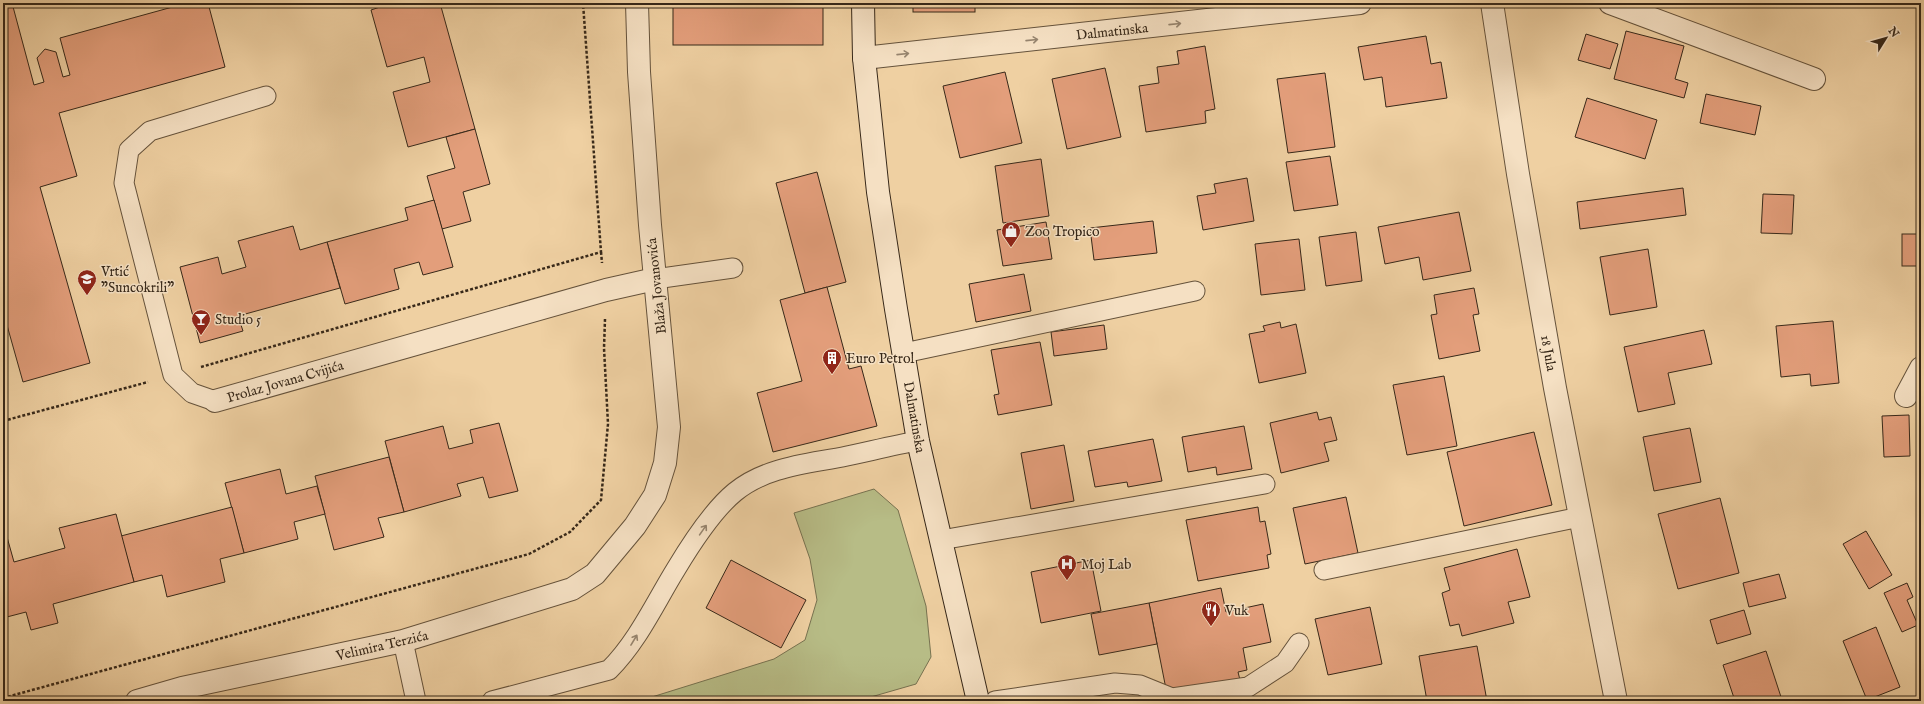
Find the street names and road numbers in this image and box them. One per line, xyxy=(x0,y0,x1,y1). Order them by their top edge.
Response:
street label: Dalmatinska xyxy=(1075,19,1150,45)
street label: Blaža Jovanovića xyxy=(643,236,671,335)
street label: 18 Jula xyxy=(1536,334,1560,374)
street label: Prolaz Jovana Cvijića xyxy=(225,356,347,407)
street label: Dalmatinska xyxy=(899,380,929,455)
street label: Velimira Terzića xyxy=(333,626,431,666)

